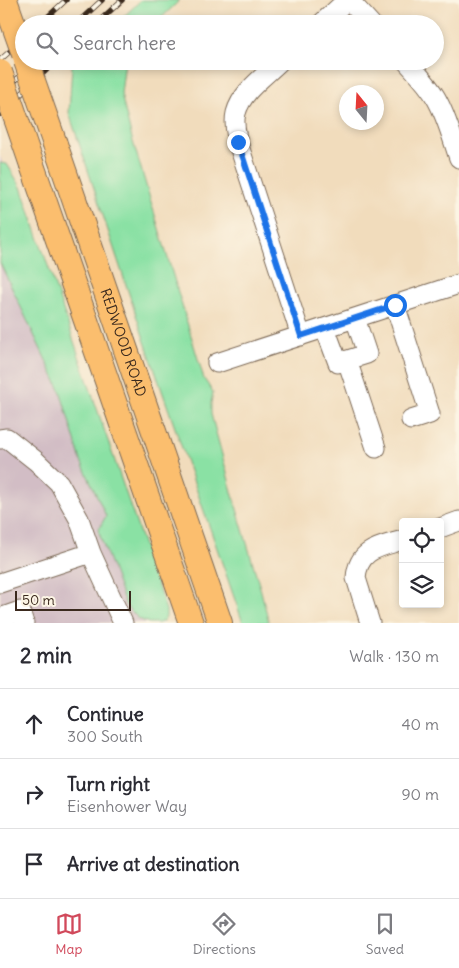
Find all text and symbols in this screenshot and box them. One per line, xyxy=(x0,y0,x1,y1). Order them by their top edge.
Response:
search box xyxy=(15,15,444,70)
icon: search xyxy=(33,29,61,57)
text: Search here xyxy=(73,31,176,55)
north arrow xyxy=(339,85,384,130)
route end xyxy=(227,131,250,154)
street label: REDWOOD ROAD xyxy=(96,286,150,399)
route start xyxy=(384,294,407,317)
map controls xyxy=(399,518,444,608)
button: locate xyxy=(399,518,444,563)
button: layers xyxy=(399,563,444,608)
scale bar xyxy=(15,588,131,611)
text: 50 m xyxy=(22,591,55,609)
text: 2 min xyxy=(20,642,72,669)
text: Walk · 130 m xyxy=(349,646,439,666)
text: Continue xyxy=(67,702,144,726)
icon: ahead xyxy=(20,710,48,738)
text: 40 m xyxy=(401,714,439,734)
text: 300 South xyxy=(67,726,143,746)
text: Turn right xyxy=(67,772,150,796)
icon: right xyxy=(20,780,48,808)
text: 90 m xyxy=(401,784,439,804)
text: Eisenhower Way xyxy=(67,796,187,816)
icon: arrive xyxy=(20,850,48,878)
text: Arrive at destination xyxy=(67,852,240,876)
tab: Map xyxy=(55,910,83,958)
tab: Directions xyxy=(193,910,256,958)
tab: Saved xyxy=(366,910,404,958)

